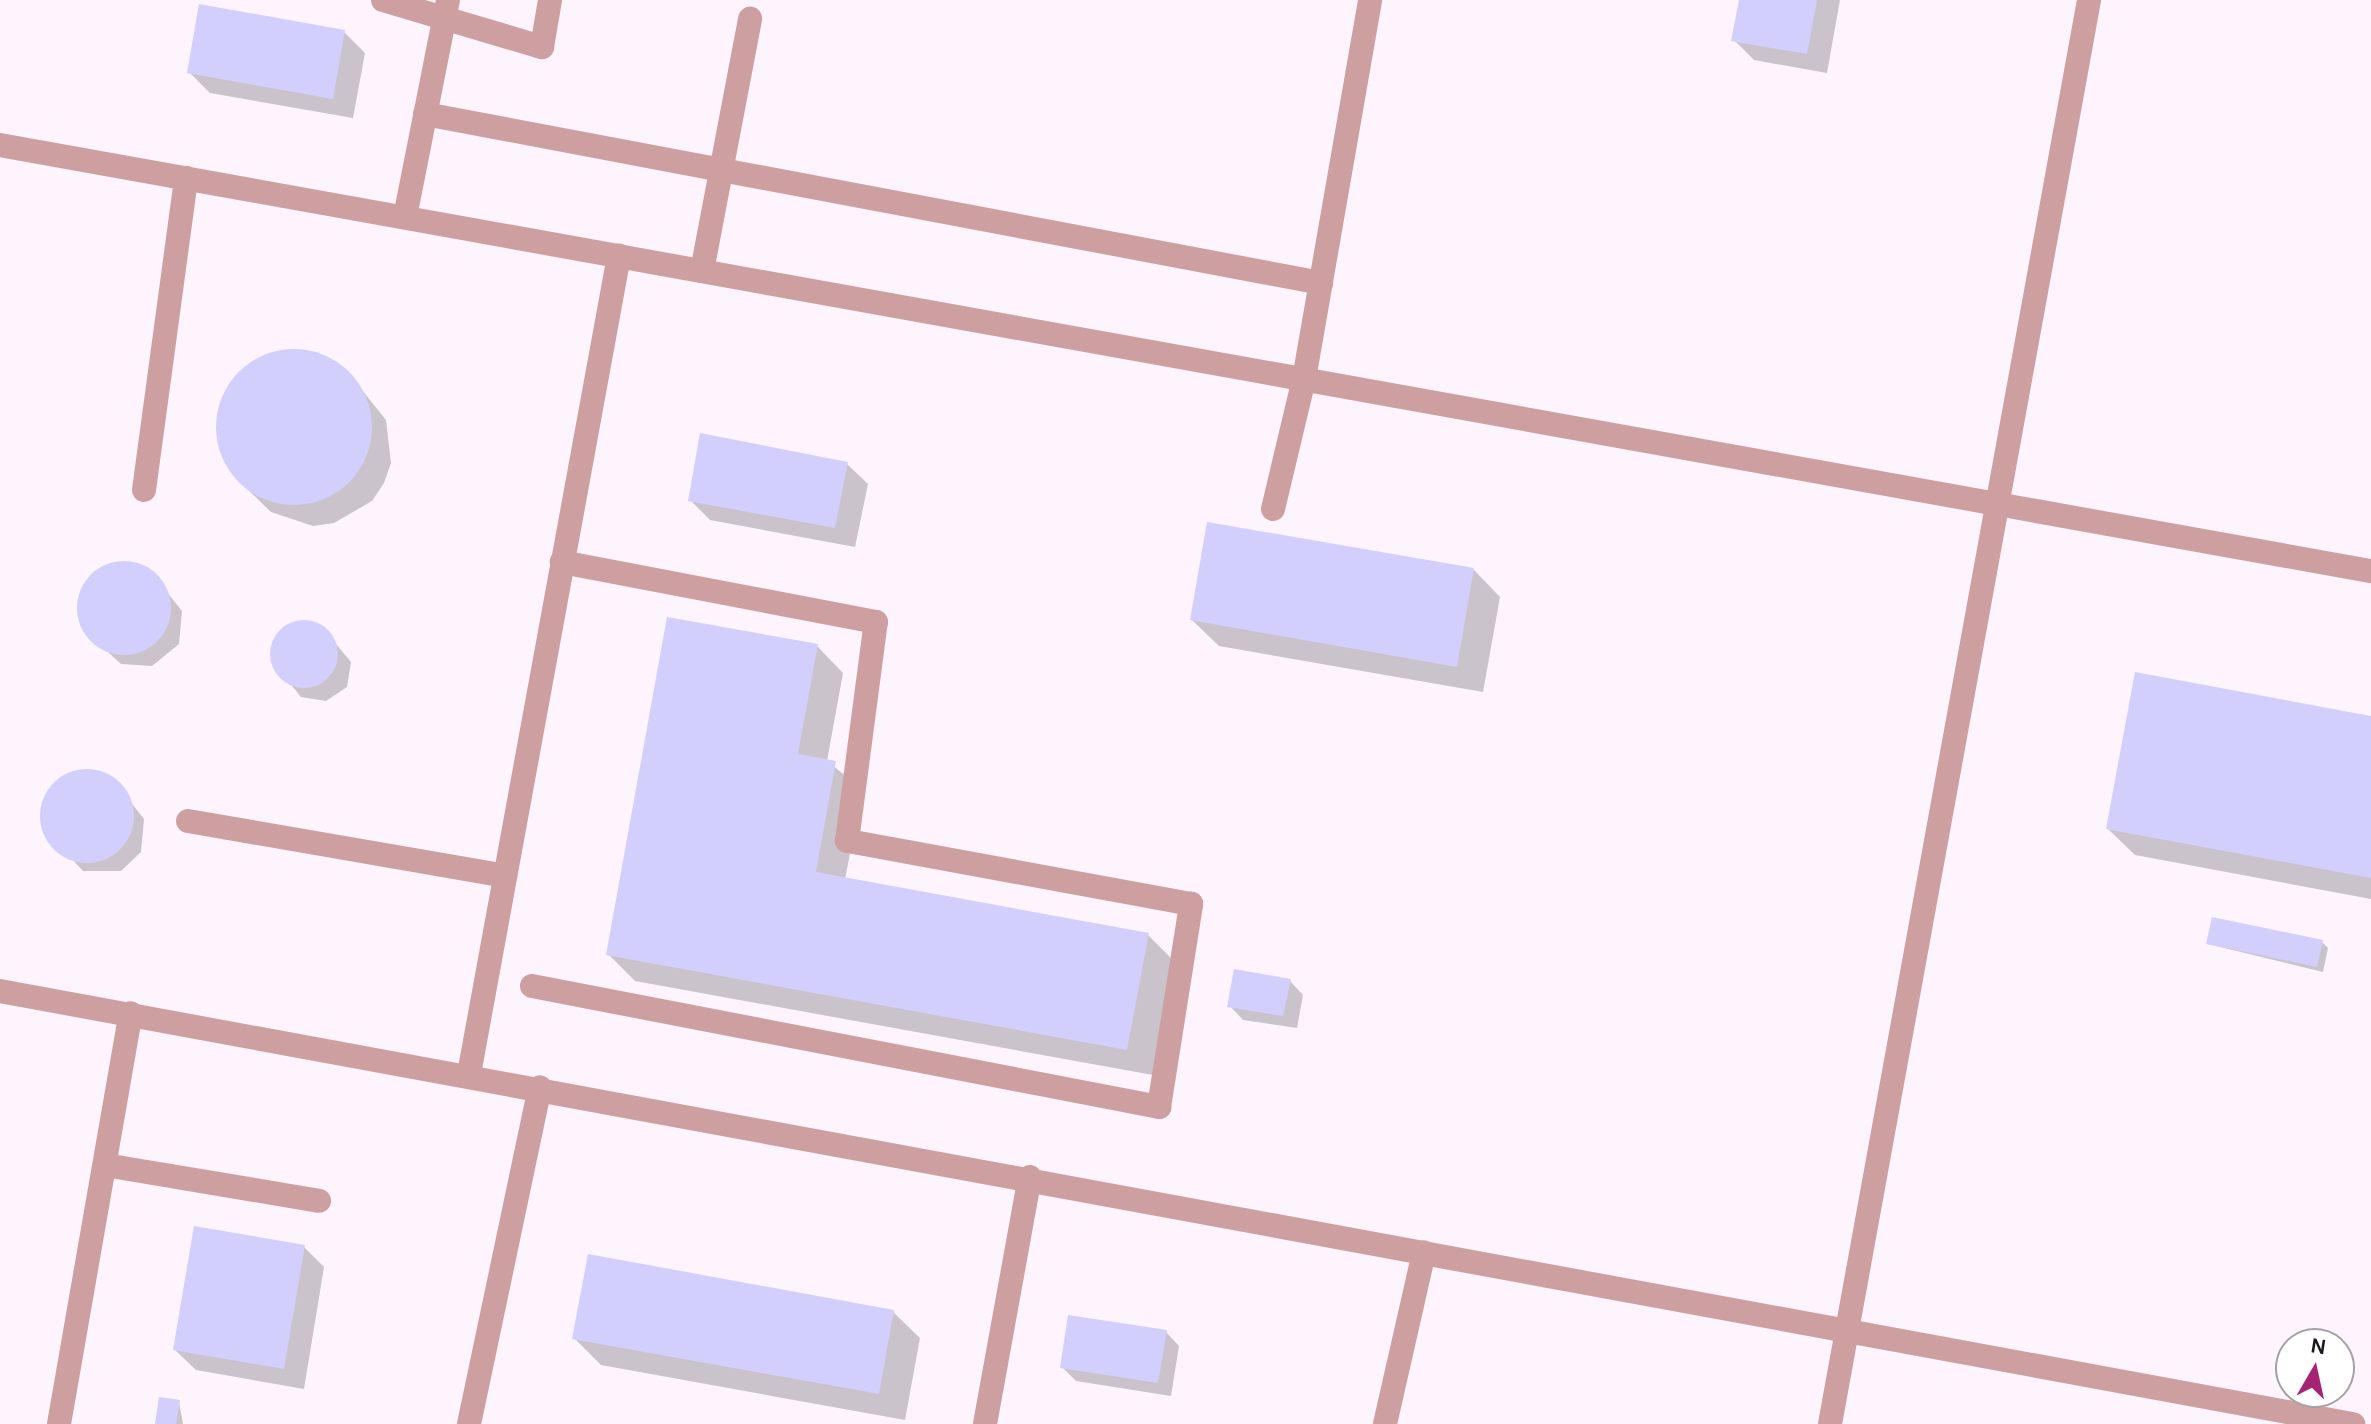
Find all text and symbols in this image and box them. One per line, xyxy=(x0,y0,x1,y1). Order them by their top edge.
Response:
north arrow xyxy=(2275,1328,2355,1408)
text: N xyxy=(2309,1332,2328,1360)

